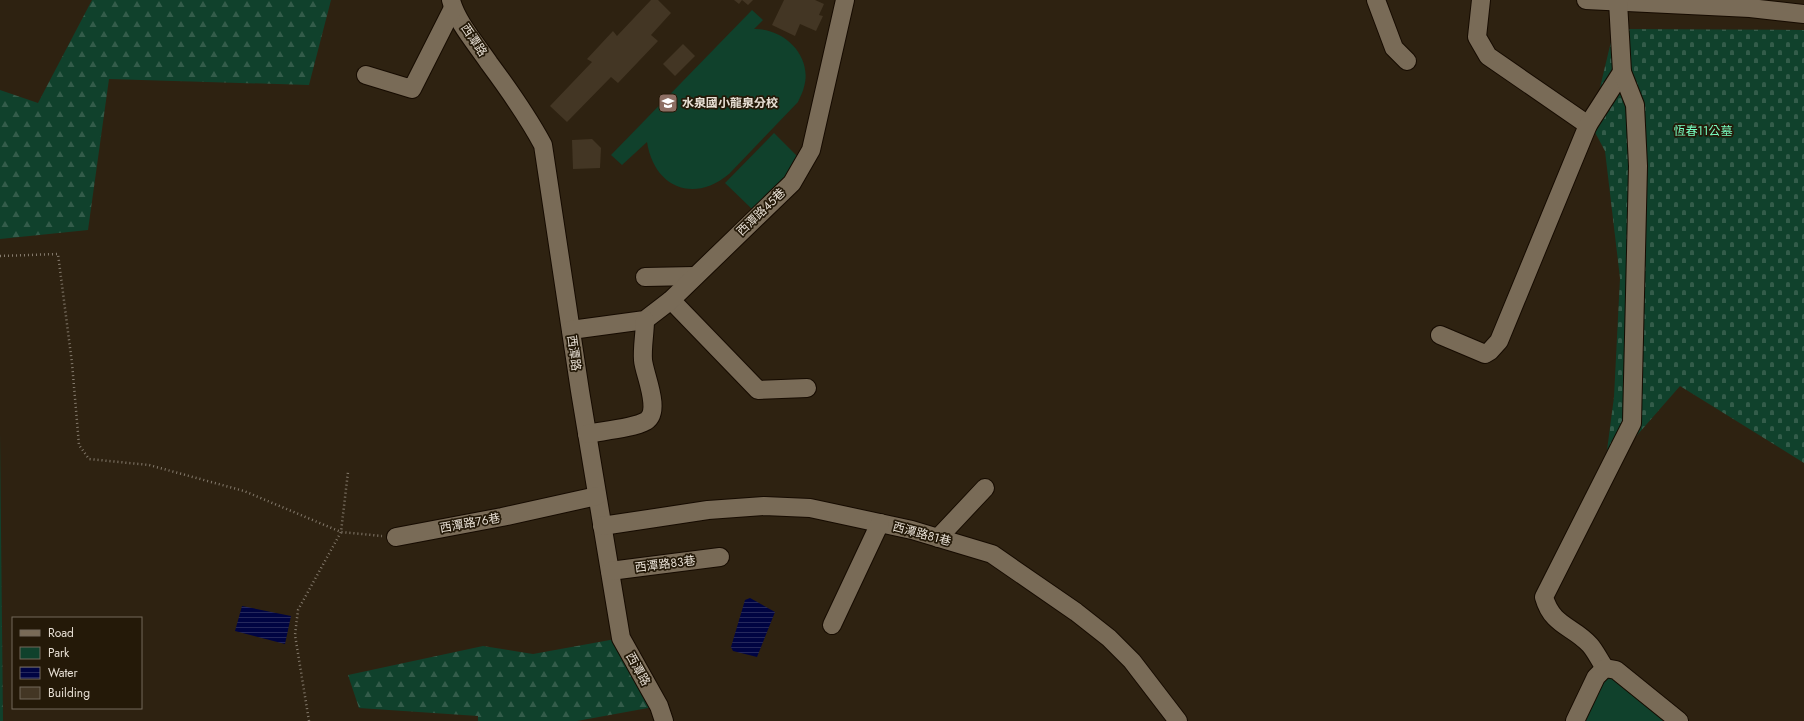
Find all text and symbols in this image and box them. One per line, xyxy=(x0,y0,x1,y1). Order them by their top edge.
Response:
street label: 西潭路 xyxy=(456,20,492,60)
school or university icon: 水泉國小龍泉分校 xyxy=(657,92,679,114)
place label: 水泉國小龍泉分校 xyxy=(682,94,778,112)
park label: 恆春11公墓 xyxy=(1674,122,1732,140)
street label: 西潭路45巷 xyxy=(733,184,789,240)
street label: 西潭路 xyxy=(563,334,585,372)
street label: 西潭路76巷 xyxy=(438,509,502,537)
street label: 西潭路81巷 xyxy=(891,518,953,550)
street label: 西潭路83巷 xyxy=(634,551,696,577)
legend xyxy=(12,617,142,709)
text: Road xyxy=(48,624,74,642)
text: Park xyxy=(48,644,70,662)
street label: 西潭路 xyxy=(621,649,655,689)
text: Water xyxy=(48,664,79,682)
text: Building xyxy=(48,684,90,702)

